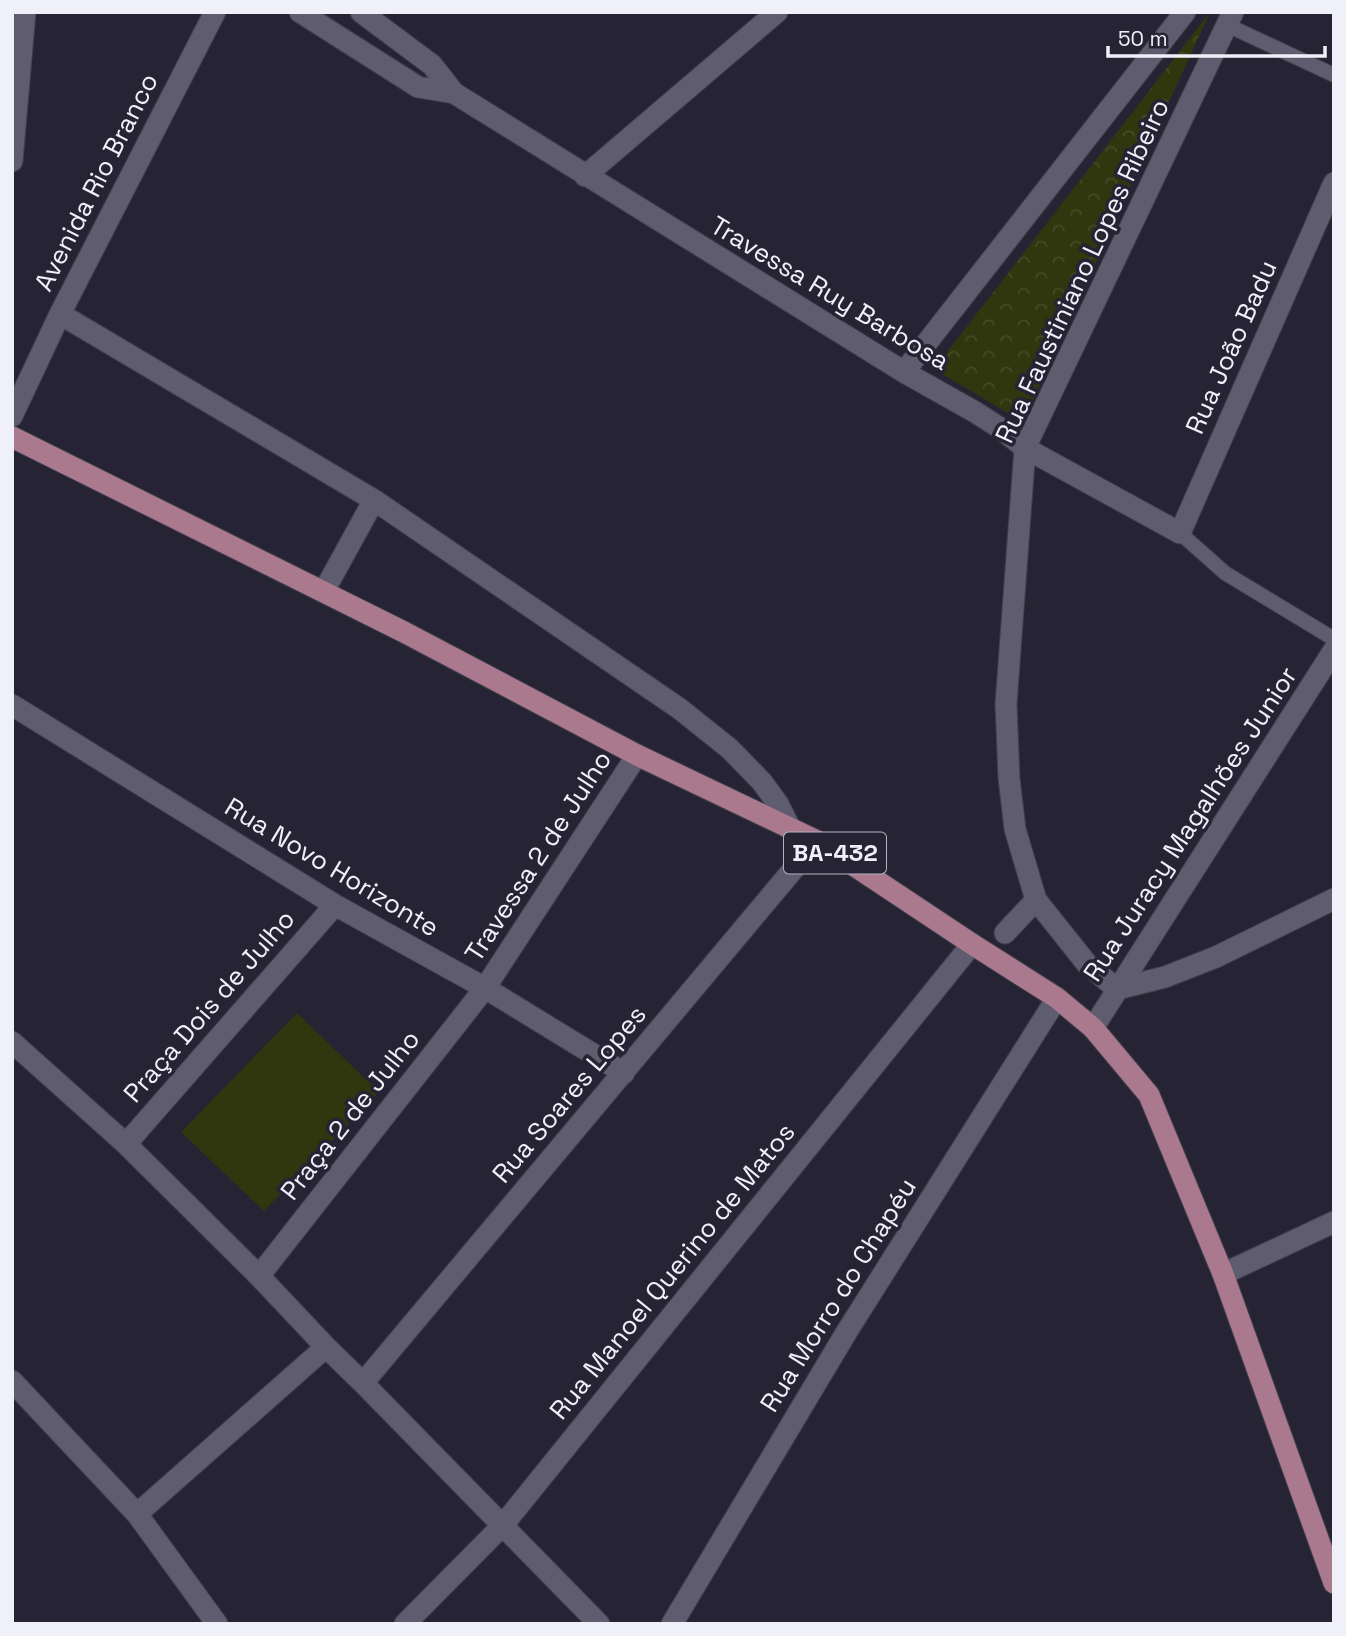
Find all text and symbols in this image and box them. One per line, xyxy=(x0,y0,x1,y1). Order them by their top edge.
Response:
scale bar xyxy=(1108,14,1325,58)
text: 50 m xyxy=(1118,25,1168,52)
street label: Avenida Rio Branco xyxy=(26,67,166,297)
street label: Rua Faustiniano Lopes Ribeiro xyxy=(987,94,1177,448)
street label: Travessa Ruy Barbosa xyxy=(704,208,956,378)
street label: Rua João Badu xyxy=(1178,255,1284,439)
street label: Rua Juracy Magalhões Junior xyxy=(1075,660,1305,988)
street label: Travessa 2 de Julho xyxy=(457,744,619,968)
street label: Rua Novo Horizonte xyxy=(219,790,445,944)
road number: BA-432 xyxy=(784,832,886,874)
street label: Praça Dois de Julho xyxy=(116,903,302,1109)
street label: Rua Soares Lopes xyxy=(485,998,653,1190)
street label: Praça 2 de Julho xyxy=(273,1023,427,1207)
street label: Rua Manoel Querino de Matos xyxy=(542,1116,802,1426)
street label: Rua Morro do Chapéu xyxy=(752,1172,924,1418)

